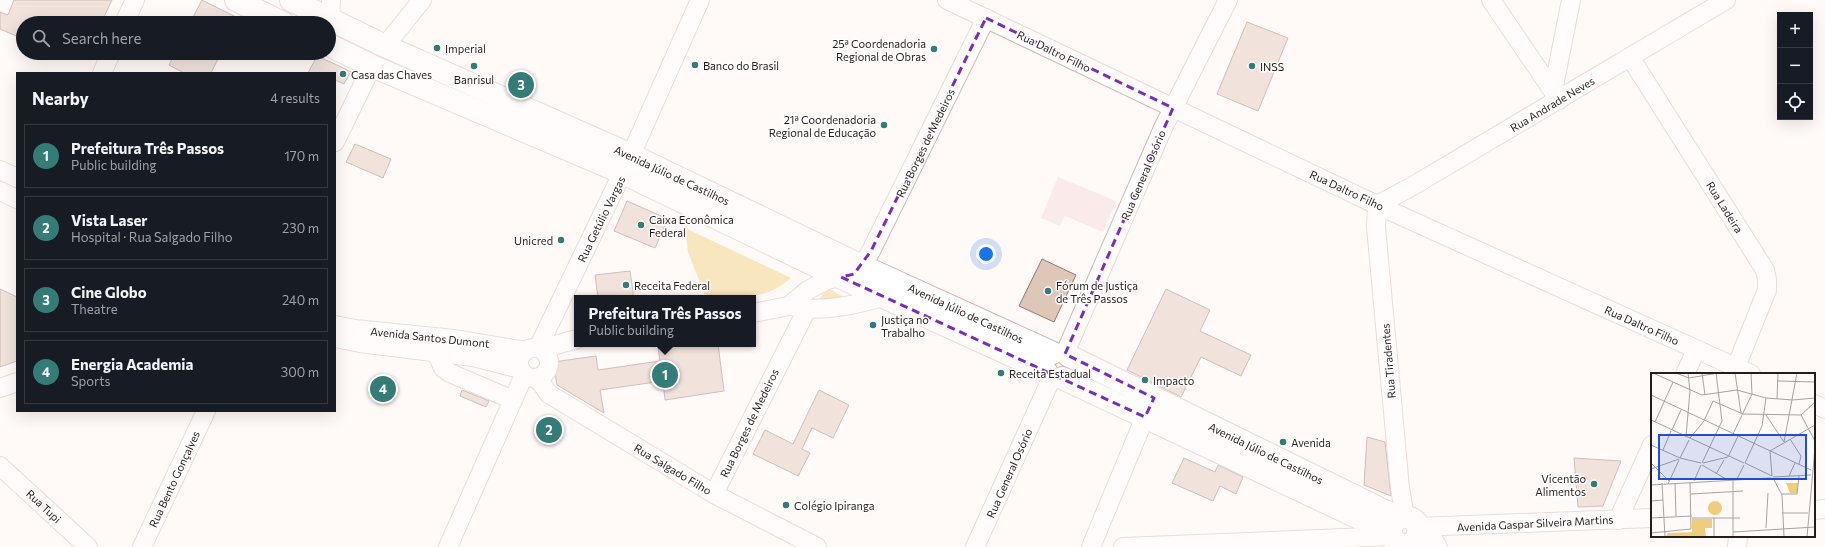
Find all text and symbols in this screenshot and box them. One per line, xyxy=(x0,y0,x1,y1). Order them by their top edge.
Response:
map controls xyxy=(1777,12,1813,120)
button: + xyxy=(1777,12,1813,48)
search box xyxy=(16,16,336,60)
icon: search xyxy=(30,27,52,49)
street label: Rua Daltro Filho xyxy=(1015,28,1093,75)
text: Search here xyxy=(62,29,141,47)
place label: 25ª Coordenadoria Regional de Obras xyxy=(832,37,926,63)
place label: Imperial xyxy=(445,42,486,55)
marker: Imperial xyxy=(432,43,442,53)
marker: 25ª Coordenadoria Regional de Obras xyxy=(929,44,939,54)
button: − xyxy=(1777,48,1813,84)
place label: Banco do Brasil xyxy=(703,59,779,72)
marker: Banco do Brasil xyxy=(690,60,700,70)
place label: INSS xyxy=(1260,60,1284,73)
marker: Banrisul xyxy=(469,61,479,71)
marker: INSS xyxy=(1247,61,1257,71)
place label: Casa das Chaves xyxy=(351,68,432,81)
marker: Casa das Chaves xyxy=(338,69,348,79)
pin: 3 xyxy=(508,70,534,100)
place label: Banrisul xyxy=(454,73,494,86)
street label: Rua Andrade Neves xyxy=(1507,74,1597,134)
button: locate xyxy=(1777,84,1813,120)
street label: Rua Borges de Medeiros xyxy=(893,87,957,199)
text: Nearby xyxy=(32,88,89,109)
text: 4 results xyxy=(270,90,320,106)
place label: 21ª Coordenadoria Regional de Educação xyxy=(769,113,876,139)
marker: 21ª Coordenadoria Regional de Educação xyxy=(879,120,889,130)
street label: Rua General Osório xyxy=(1118,128,1168,222)
text: Prefeitura Três Passos xyxy=(71,139,224,157)
street label: Avenida Júlio de Castilhos xyxy=(612,143,732,208)
text: 1 xyxy=(43,148,49,164)
text: 170 m xyxy=(284,148,319,164)
text: Public building xyxy=(71,157,157,173)
street label: Rua Daltro Filho xyxy=(1308,167,1386,213)
street label: Rua Getúlio Vargas xyxy=(575,174,627,264)
street label: Rua Ladeira xyxy=(1704,179,1746,235)
text: Vista Laser xyxy=(71,211,148,229)
place label: Caixa Econômica Federal xyxy=(649,213,734,239)
text: 2 xyxy=(42,220,50,236)
text: 230 m xyxy=(282,220,319,236)
marker: Caixa Econômica Federal xyxy=(636,220,646,230)
text: Hospital · Rua Salgado Filho xyxy=(71,229,233,245)
place label: Unicred xyxy=(514,234,553,247)
marker: Unicred xyxy=(556,235,566,245)
your location xyxy=(976,244,996,264)
place label: Receita Federal xyxy=(634,279,710,292)
place label: Fórum de Justiça de Três Passos xyxy=(1056,279,1138,305)
marker: Receita Federal xyxy=(621,280,631,290)
street label: Avenida Júlio de Castilhos xyxy=(906,281,1026,346)
text: Cine Globo xyxy=(71,283,147,301)
marker: Fórum de Justiça de Três Passos xyxy=(1043,286,1053,296)
text: 3 xyxy=(42,292,50,308)
text: 240 m xyxy=(282,292,319,308)
popup xyxy=(574,295,756,347)
text: Theatre xyxy=(71,301,118,317)
street label: Rua Daltro Filho xyxy=(1603,303,1682,347)
text: Prefeitura Três Passos xyxy=(588,304,742,322)
place label: Justiça no Trabalho xyxy=(881,313,929,339)
marker: Justiça no Trabalho xyxy=(868,320,878,330)
text: Public building xyxy=(588,322,674,338)
street label: Rua Tiradentes xyxy=(1378,323,1398,399)
street label: Avenida Santos Dumont xyxy=(370,324,491,350)
text: Energia Academia xyxy=(71,355,193,373)
pin: 1 xyxy=(652,360,678,390)
text: 4 xyxy=(42,364,50,380)
text: 300 m xyxy=(281,364,319,380)
street label: Rua Borges de Medeiros xyxy=(717,367,781,479)
place label: Receita Estadual xyxy=(1009,367,1091,380)
marker: Receita Estadual xyxy=(996,368,1006,378)
text: Sports xyxy=(71,373,111,389)
inset map xyxy=(1651,373,1815,537)
pin: 4 xyxy=(370,374,396,404)
place label: Impacto xyxy=(1153,374,1195,387)
marker: Impacto xyxy=(1140,375,1150,385)
pin: 2 xyxy=(536,415,562,445)
street label: Avenida Júlio de Castilhos xyxy=(1206,420,1325,487)
street label: Rua General Osório xyxy=(983,426,1035,520)
street label: Rua Bento Gonçalves xyxy=(146,429,202,529)
place label: Avenida xyxy=(1291,436,1331,449)
marker: Avenida xyxy=(1278,437,1288,447)
street label: Rua Salgado Filho xyxy=(632,441,714,497)
place label: Vicentão Alimentos xyxy=(1535,472,1586,498)
marker: Vicentão Alimentos xyxy=(1589,479,1599,489)
street label: Rua Tupi xyxy=(24,487,64,526)
place label: Colégio Ipiranga xyxy=(794,499,875,512)
marker: Colégio Ipiranga xyxy=(781,500,791,510)
street label: Avenida Gaspar Silveira Martins xyxy=(1456,512,1614,534)

